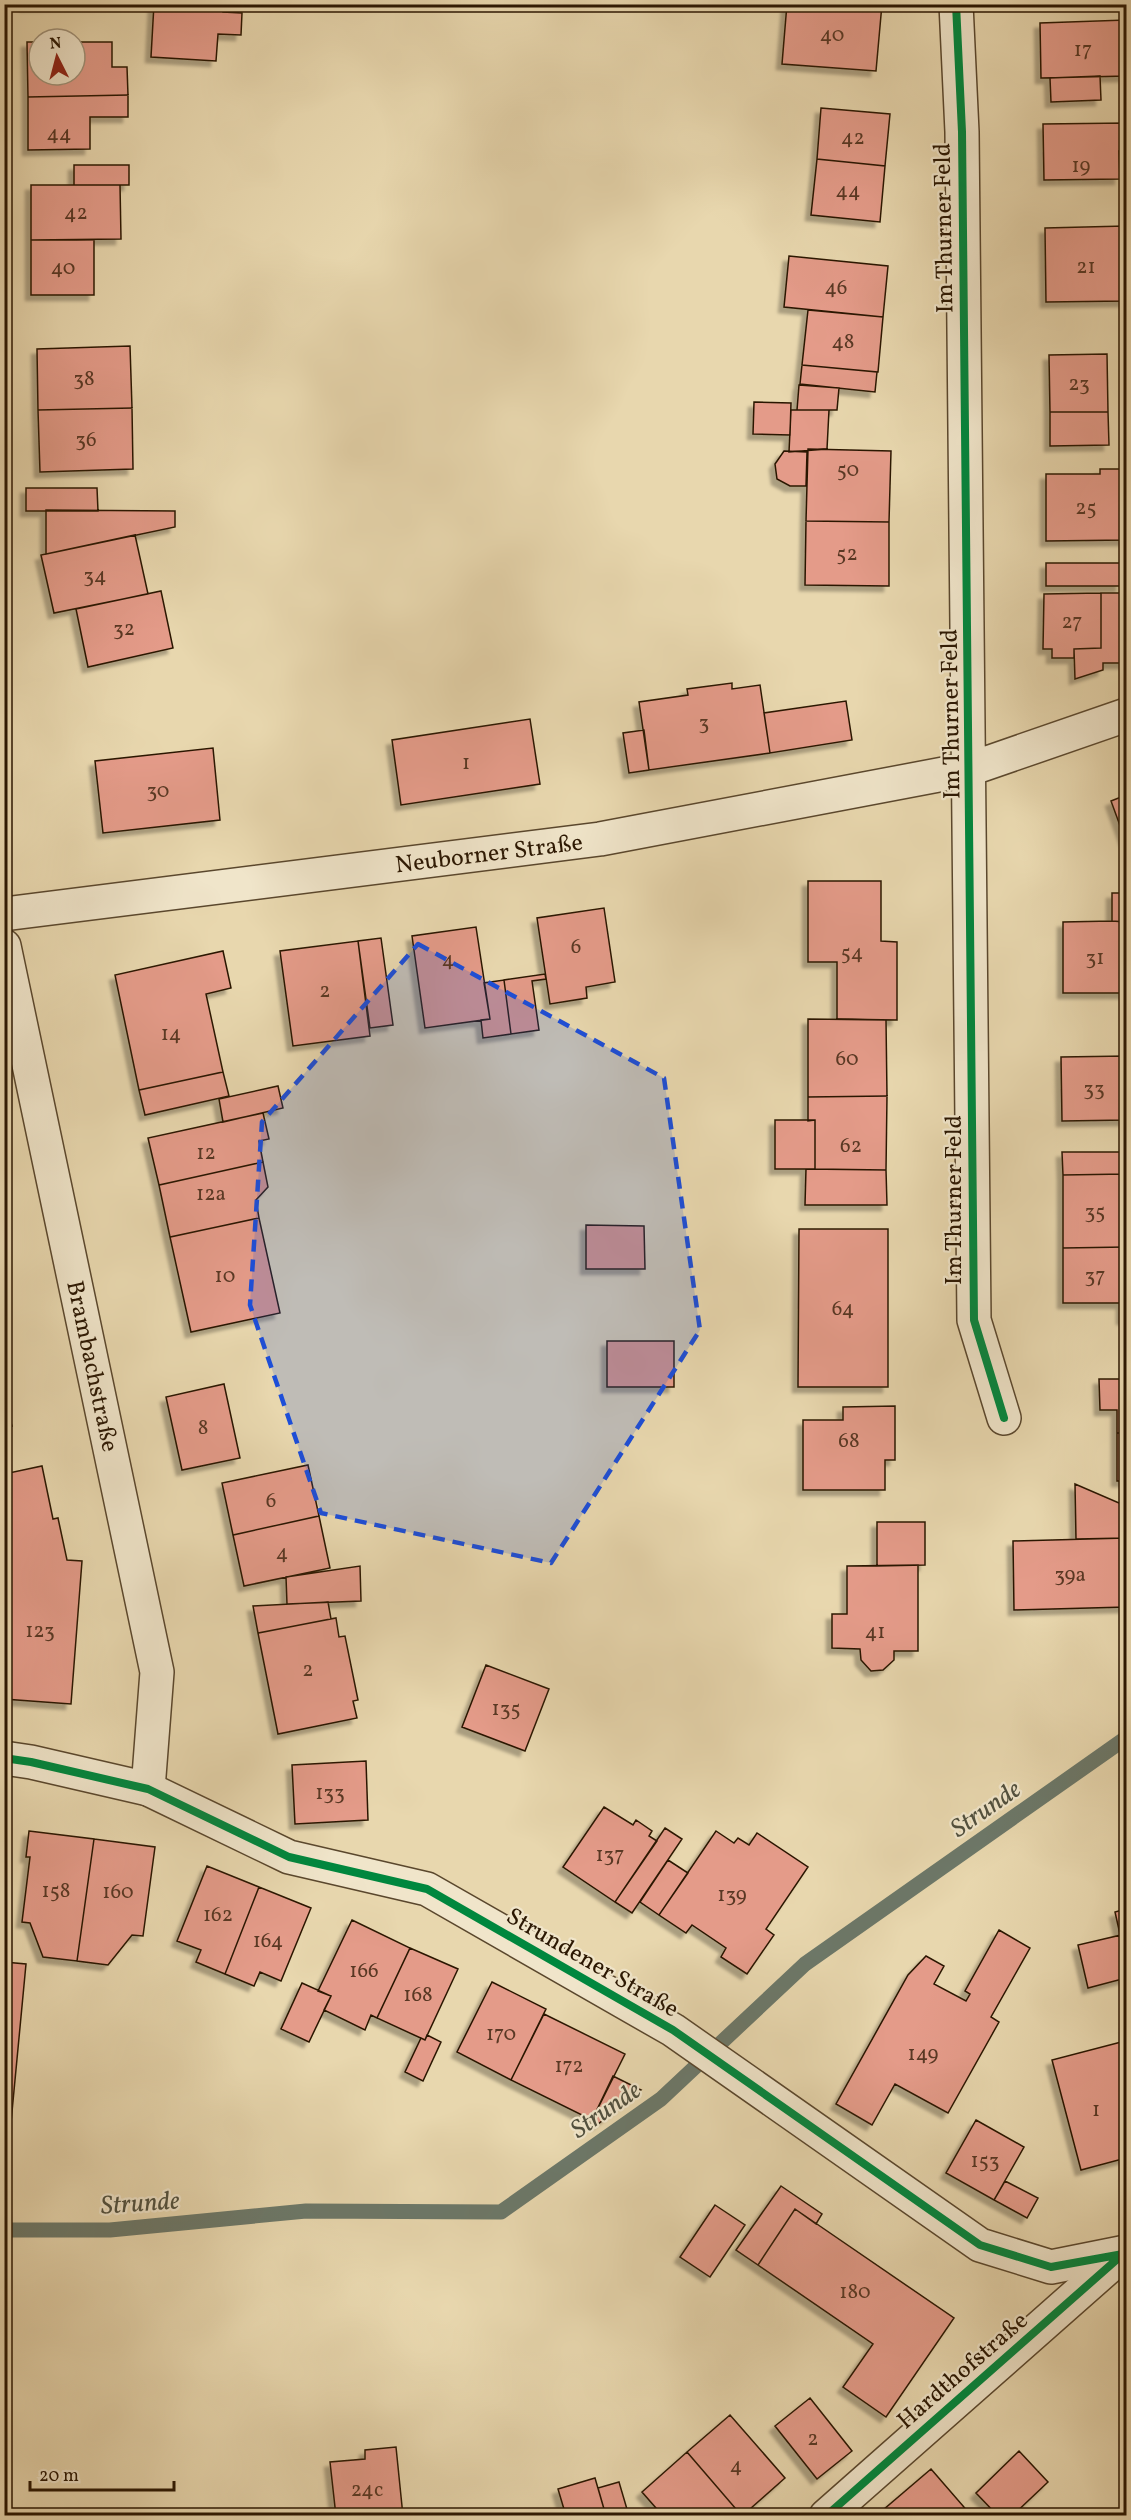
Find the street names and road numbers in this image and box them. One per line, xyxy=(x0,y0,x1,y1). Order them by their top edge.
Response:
street label: Im Thurner Feld xyxy=(927,143,963,313)
street label: Im Thurner Feld xyxy=(934,629,970,799)
street label: Neuborner Straße xyxy=(394,827,585,883)
street label: Im Thurner Feld xyxy=(938,1115,972,1285)
street label: Brambachstraße xyxy=(56,1278,126,1455)
street label: Strundener Straße xyxy=(499,1900,685,2027)
street label: Hardthofstraße xyxy=(890,2305,1036,2438)

